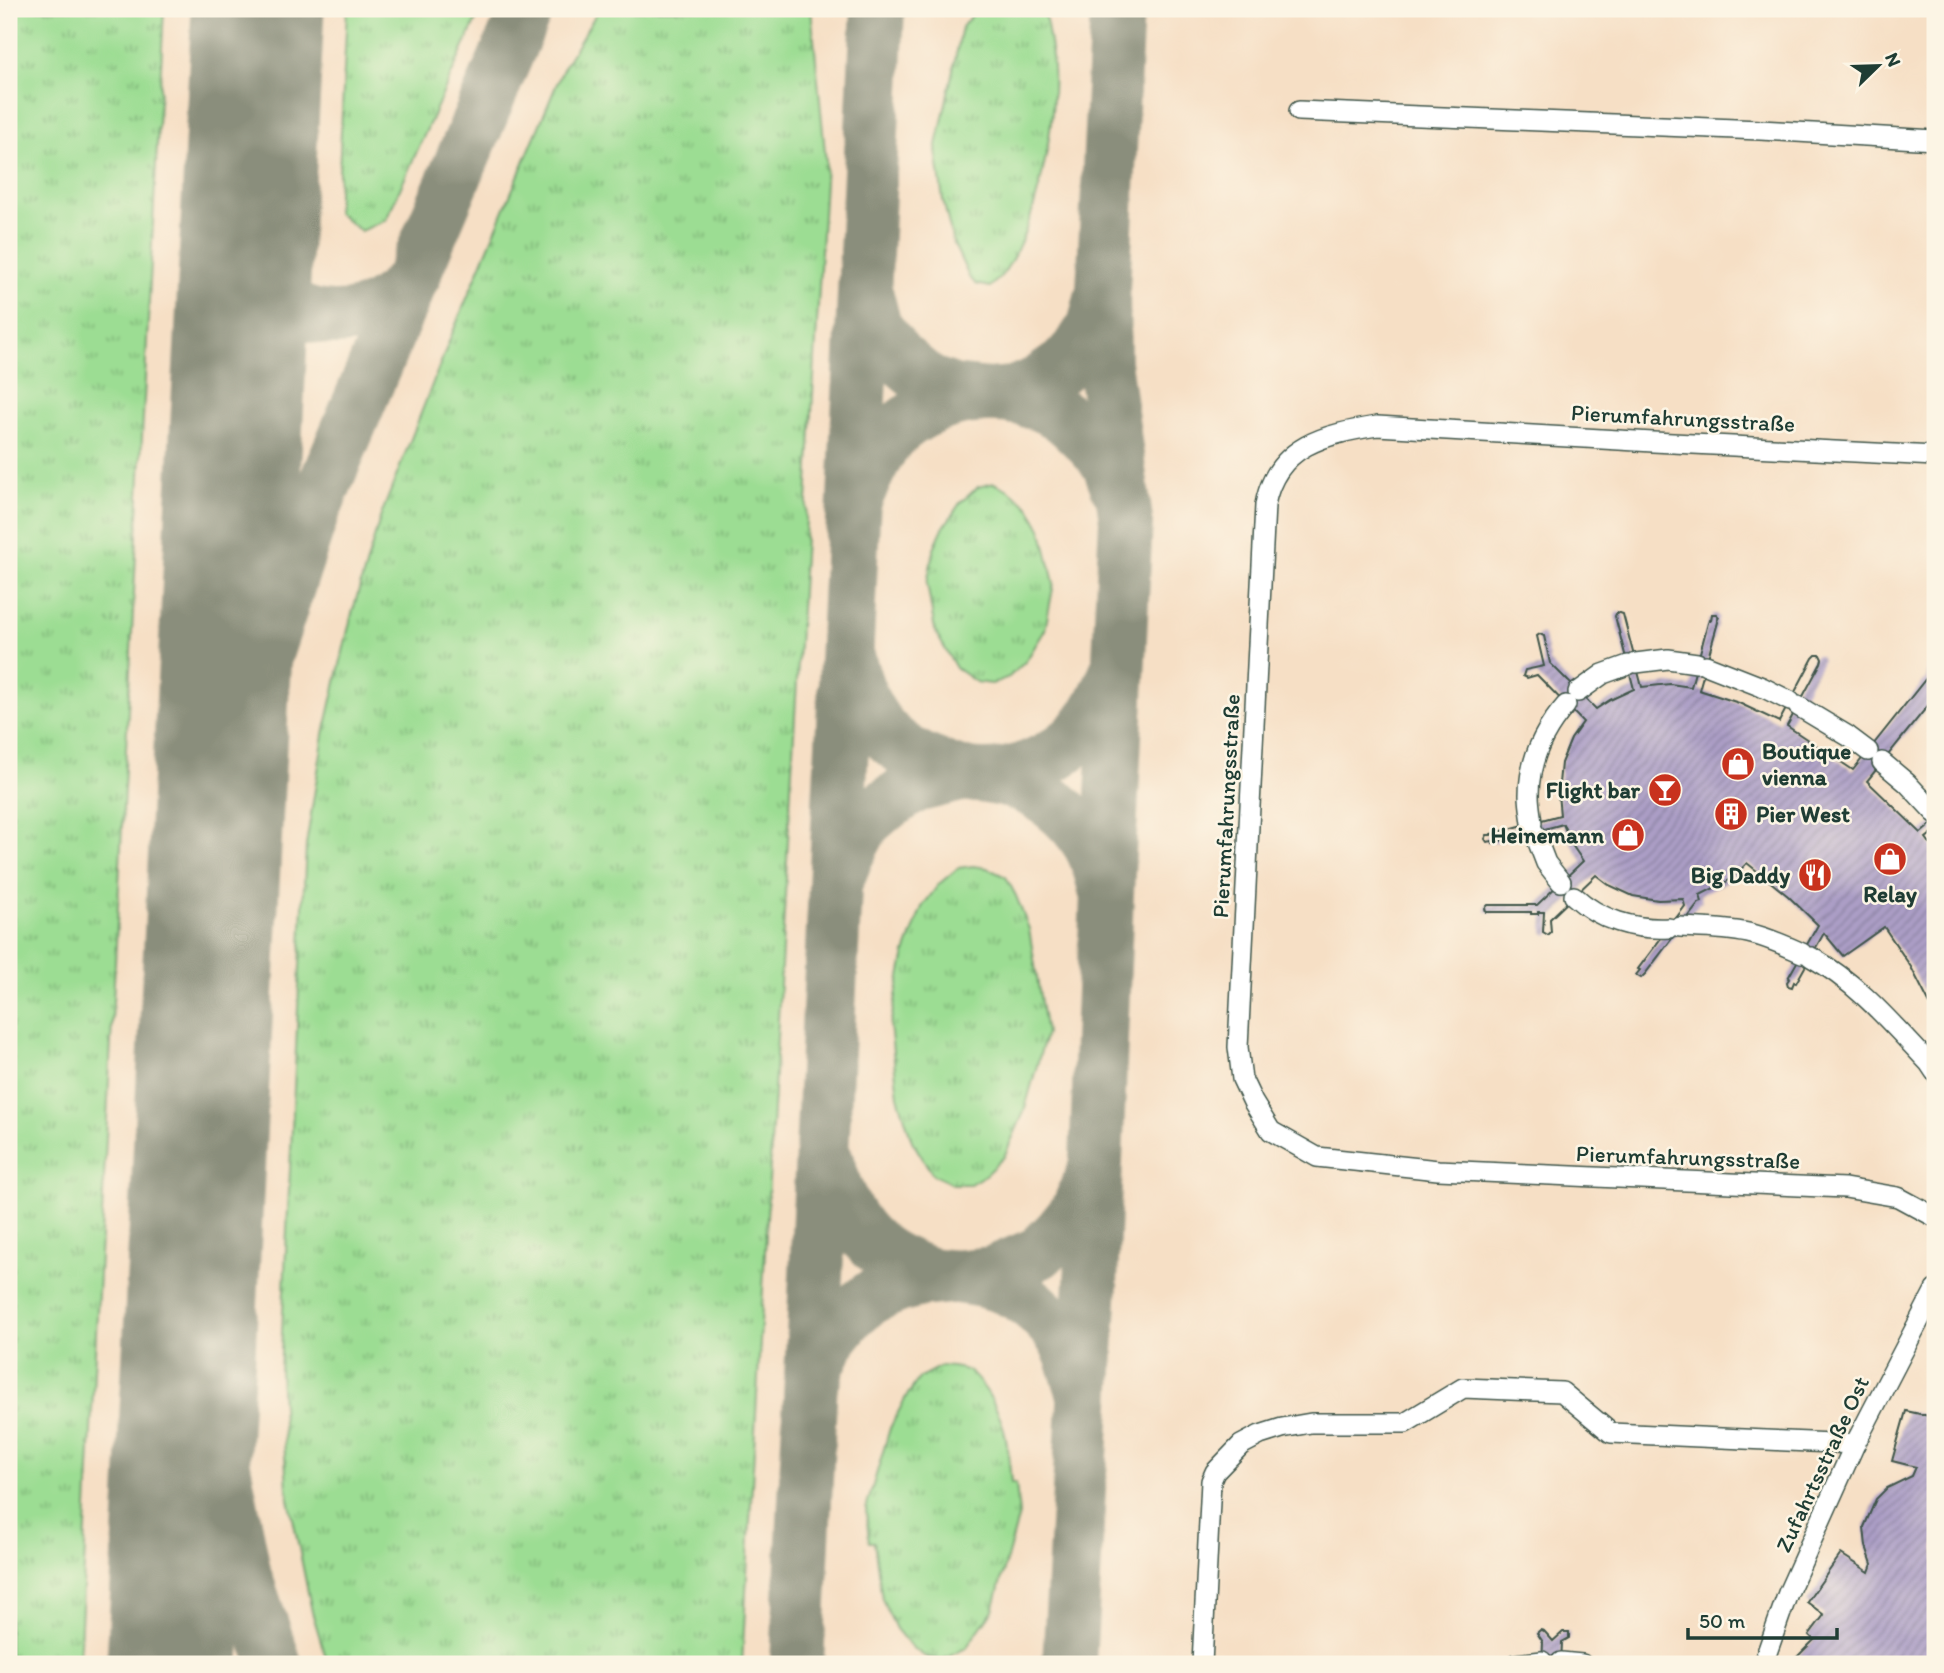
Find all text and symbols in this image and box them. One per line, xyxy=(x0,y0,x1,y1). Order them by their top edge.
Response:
north arrow xyxy=(1842,32,1912,102)
text: N xyxy=(1880,49,1906,70)
street label: Pierumfahrungsstraße xyxy=(1570,398,1796,438)
street label: Pierumfahrungsstraße xyxy=(1206,693,1246,919)
place label: Boutique vienna xyxy=(1762,737,1851,791)
shop icon: Boutique vienna xyxy=(1719,745,1757,783)
bar icon: Flight bar xyxy=(1646,771,1684,809)
place label: Flight bar xyxy=(1546,776,1641,804)
building icon: Pier West xyxy=(1712,795,1750,833)
place label: Pier West xyxy=(1756,800,1850,828)
shop icon: Heinemann xyxy=(1609,816,1647,854)
place label: Heinemann xyxy=(1491,821,1605,849)
shop icon: Relay xyxy=(1871,840,1909,878)
restaurant icon: Big Daddy xyxy=(1796,856,1834,894)
place label: Big Daddy xyxy=(1691,861,1790,889)
place label: Relay xyxy=(1863,880,1917,908)
street label: Pierumfahrungsstraße xyxy=(1575,1139,1801,1175)
street label: Zufahrtsstraße Ost xyxy=(1769,1372,1875,1556)
scale bar xyxy=(1688,1596,1837,1640)
text: 50 m xyxy=(1699,1608,1746,1633)

